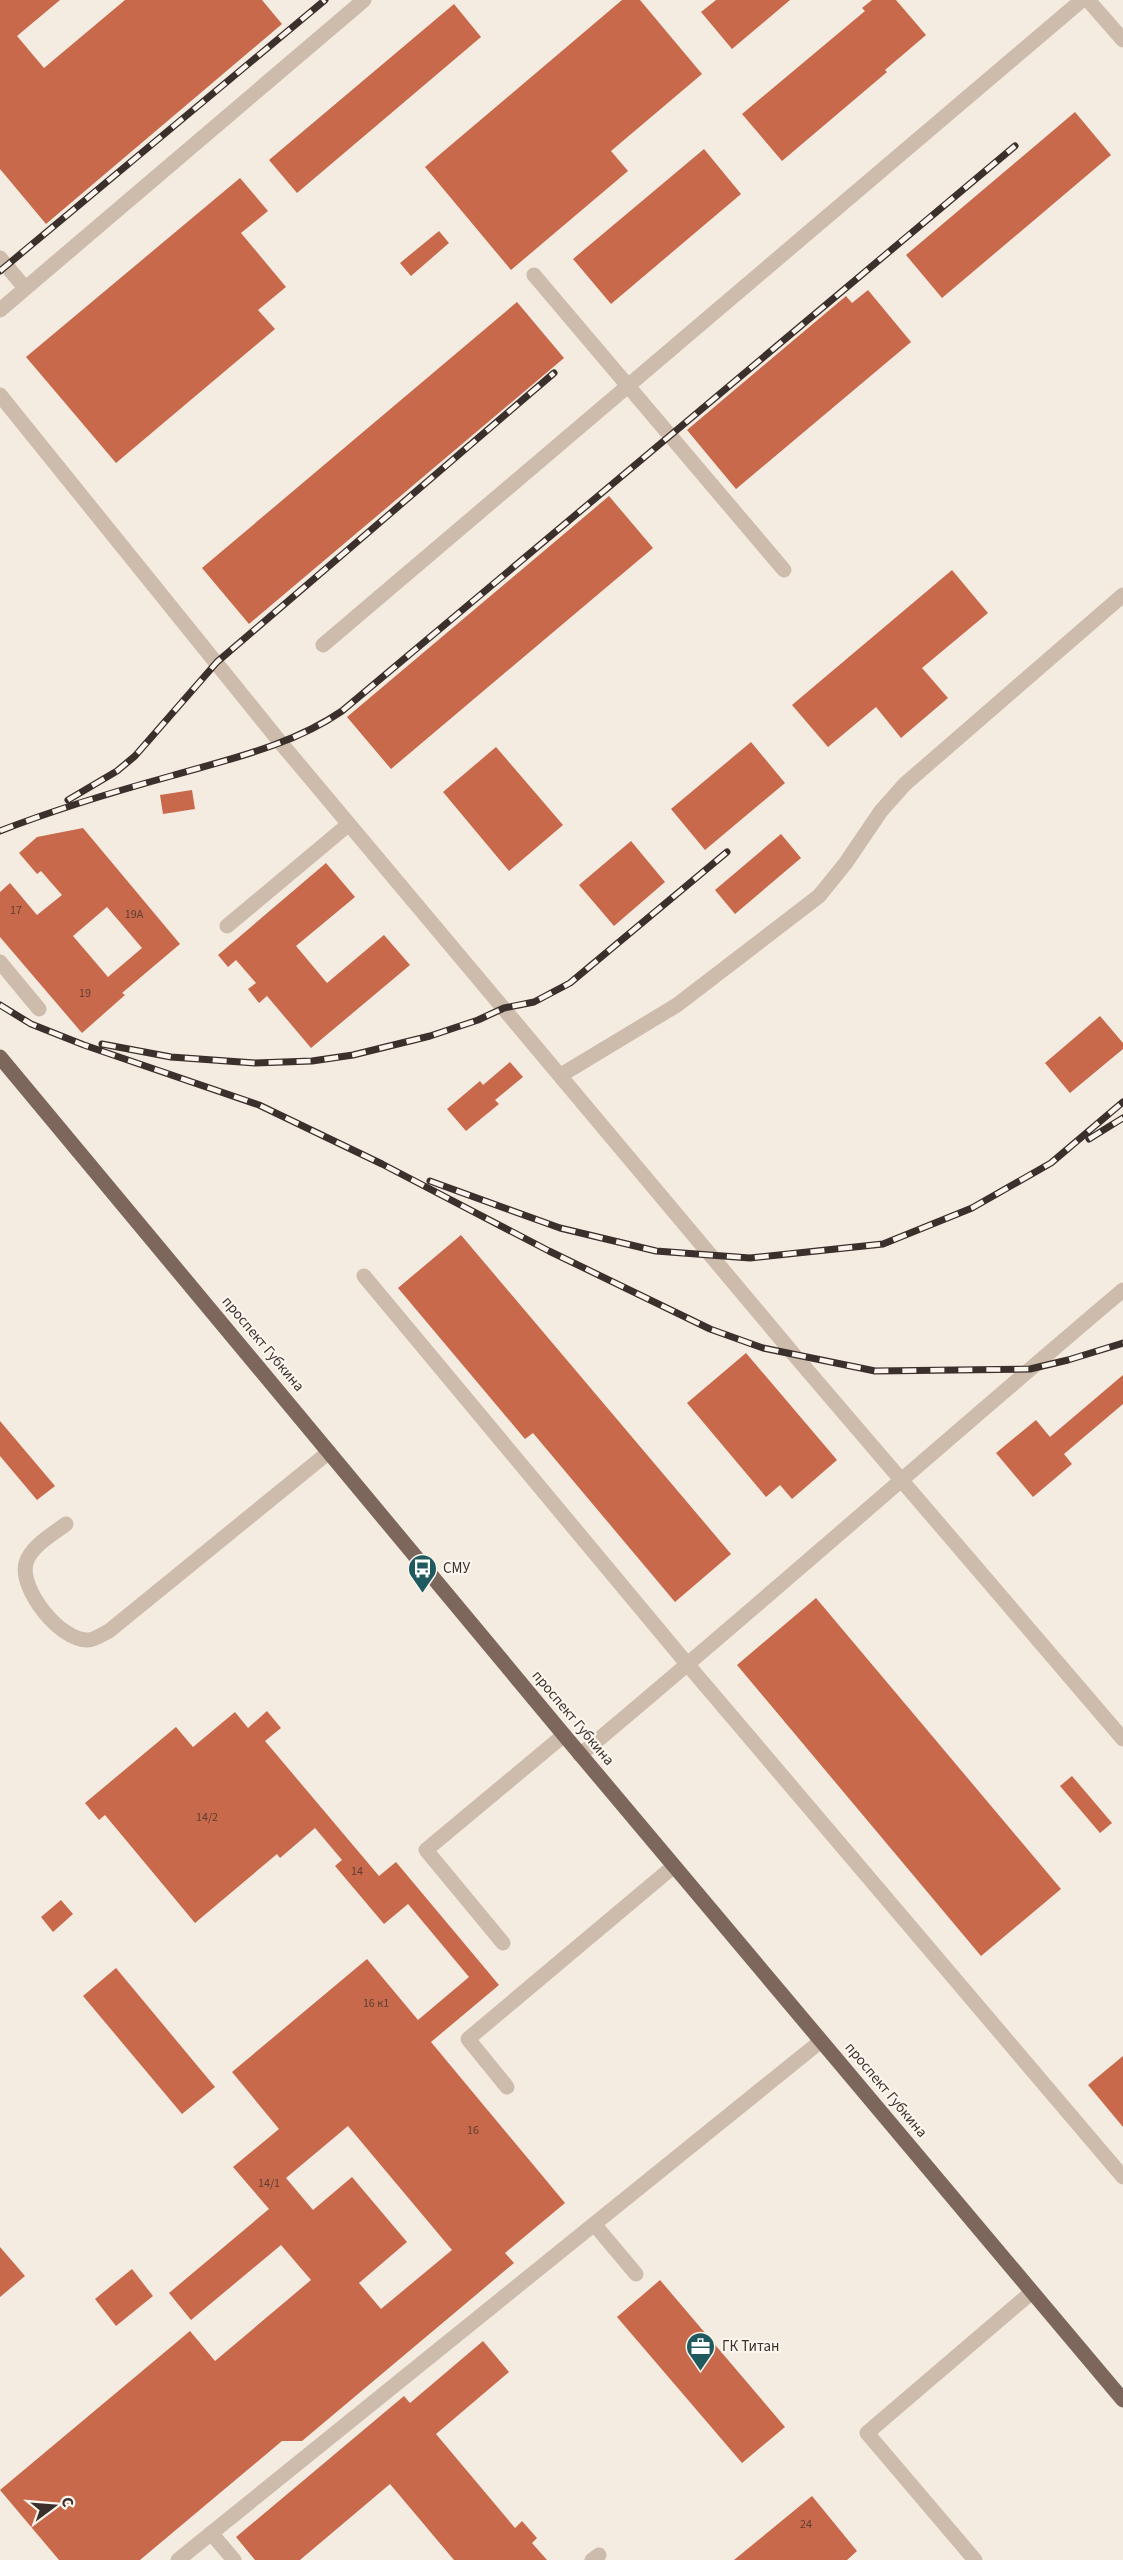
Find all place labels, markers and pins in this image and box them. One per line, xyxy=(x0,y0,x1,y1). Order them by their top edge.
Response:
bus stop icon: СМУ xyxy=(406,1552,438,1594)
place label: СМУ xyxy=(443,1558,470,1579)
office icon: ГК Титан xyxy=(685,2330,717,2372)
place label: ГК Титан xyxy=(722,2336,780,2357)

